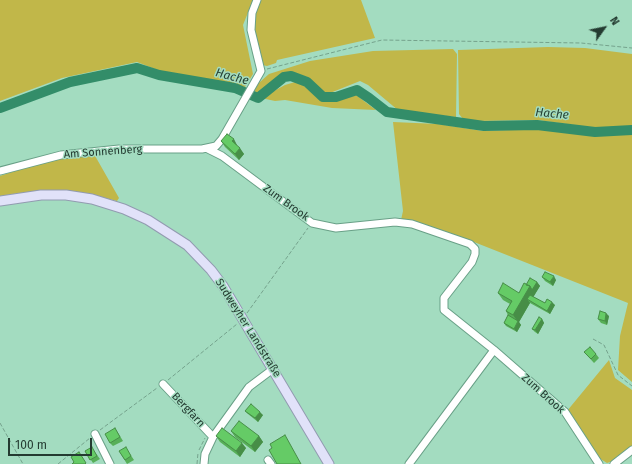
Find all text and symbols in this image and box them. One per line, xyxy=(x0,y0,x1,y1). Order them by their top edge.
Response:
north arrow xyxy=(584,8,624,48)
text: N xyxy=(607,15,622,28)
water label: Hache xyxy=(214,66,250,88)
water label: Hache xyxy=(535,105,569,123)
street label: Am Sonnenberg xyxy=(63,143,143,161)
street label: Zum Brook xyxy=(261,182,311,224)
street label: Sudweyher Landstraße xyxy=(212,276,284,380)
street label: Zum Brook xyxy=(519,371,567,417)
street label: Bergfarn xyxy=(169,390,207,430)
scale bar xyxy=(10,430,94,456)
text: 100 m xyxy=(15,438,47,452)

